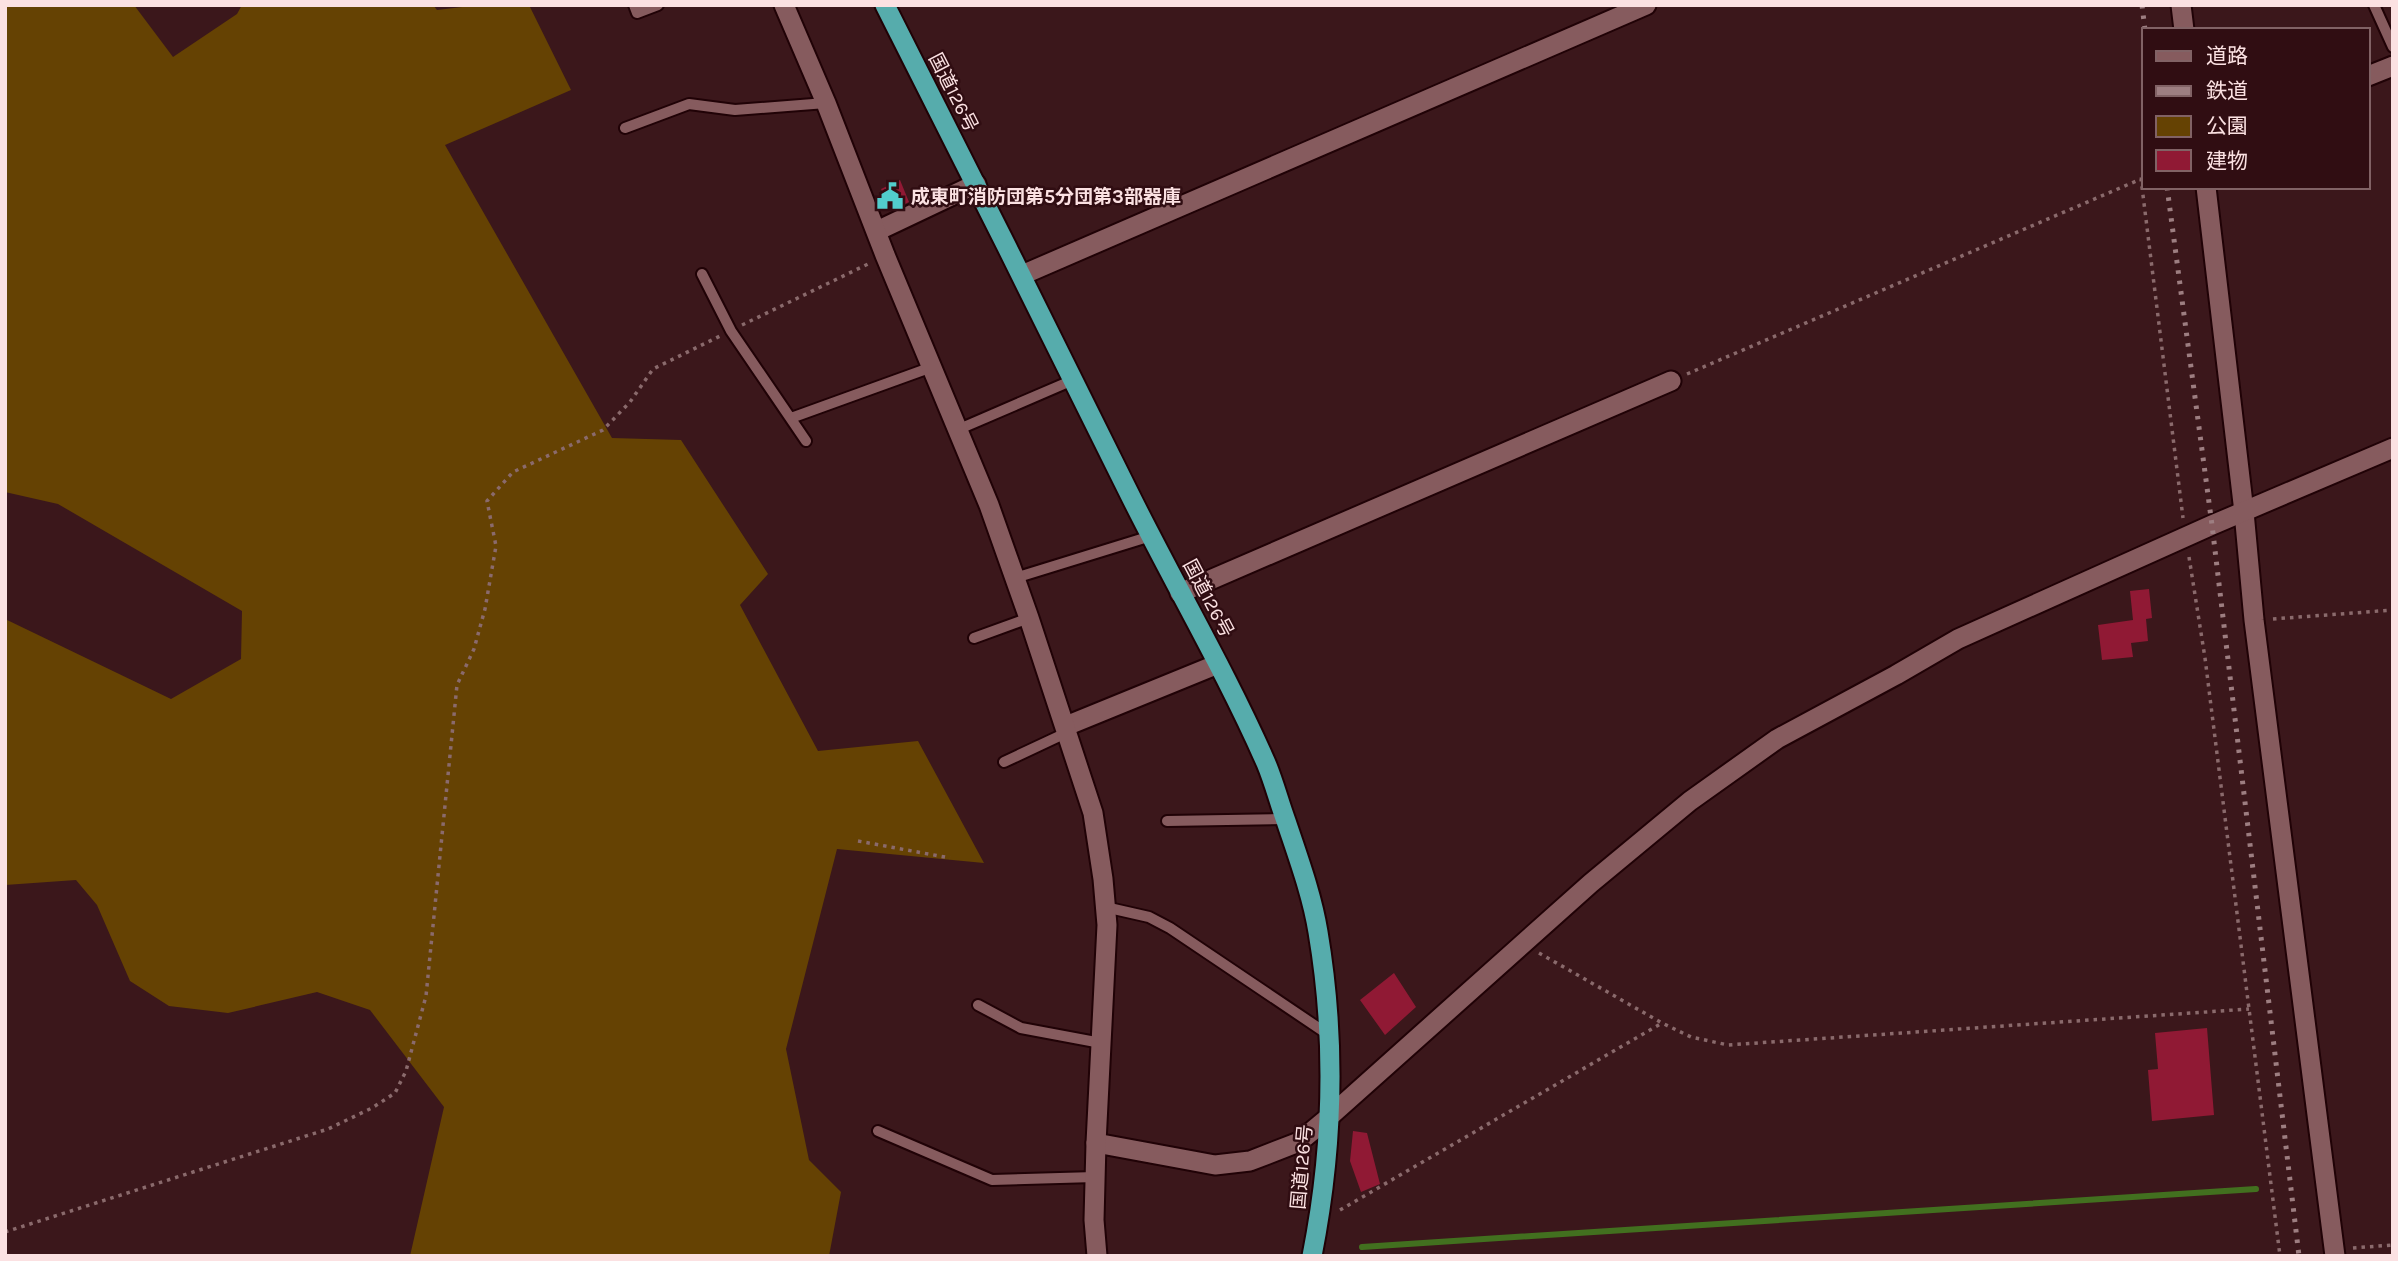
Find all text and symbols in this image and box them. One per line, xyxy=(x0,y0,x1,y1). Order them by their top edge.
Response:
legend xyxy=(2142,28,2370,189)
text: 道路 xyxy=(2206,44,2248,68)
street label: 国道126号 xyxy=(924,50,982,135)
text: 鉄道 xyxy=(2206,79,2248,103)
text: 公園 xyxy=(2206,114,2248,138)
text: 建物 xyxy=(2206,149,2248,173)
public building icon: 成東町消防団第5分団第3部器庫 xyxy=(875,181,905,211)
place label: 成東町消防団第5分団第3部器庫 xyxy=(911,186,1181,208)
street label: 国道126号 xyxy=(1178,556,1238,641)
street label: 国道126号 xyxy=(1287,1124,1317,1210)

